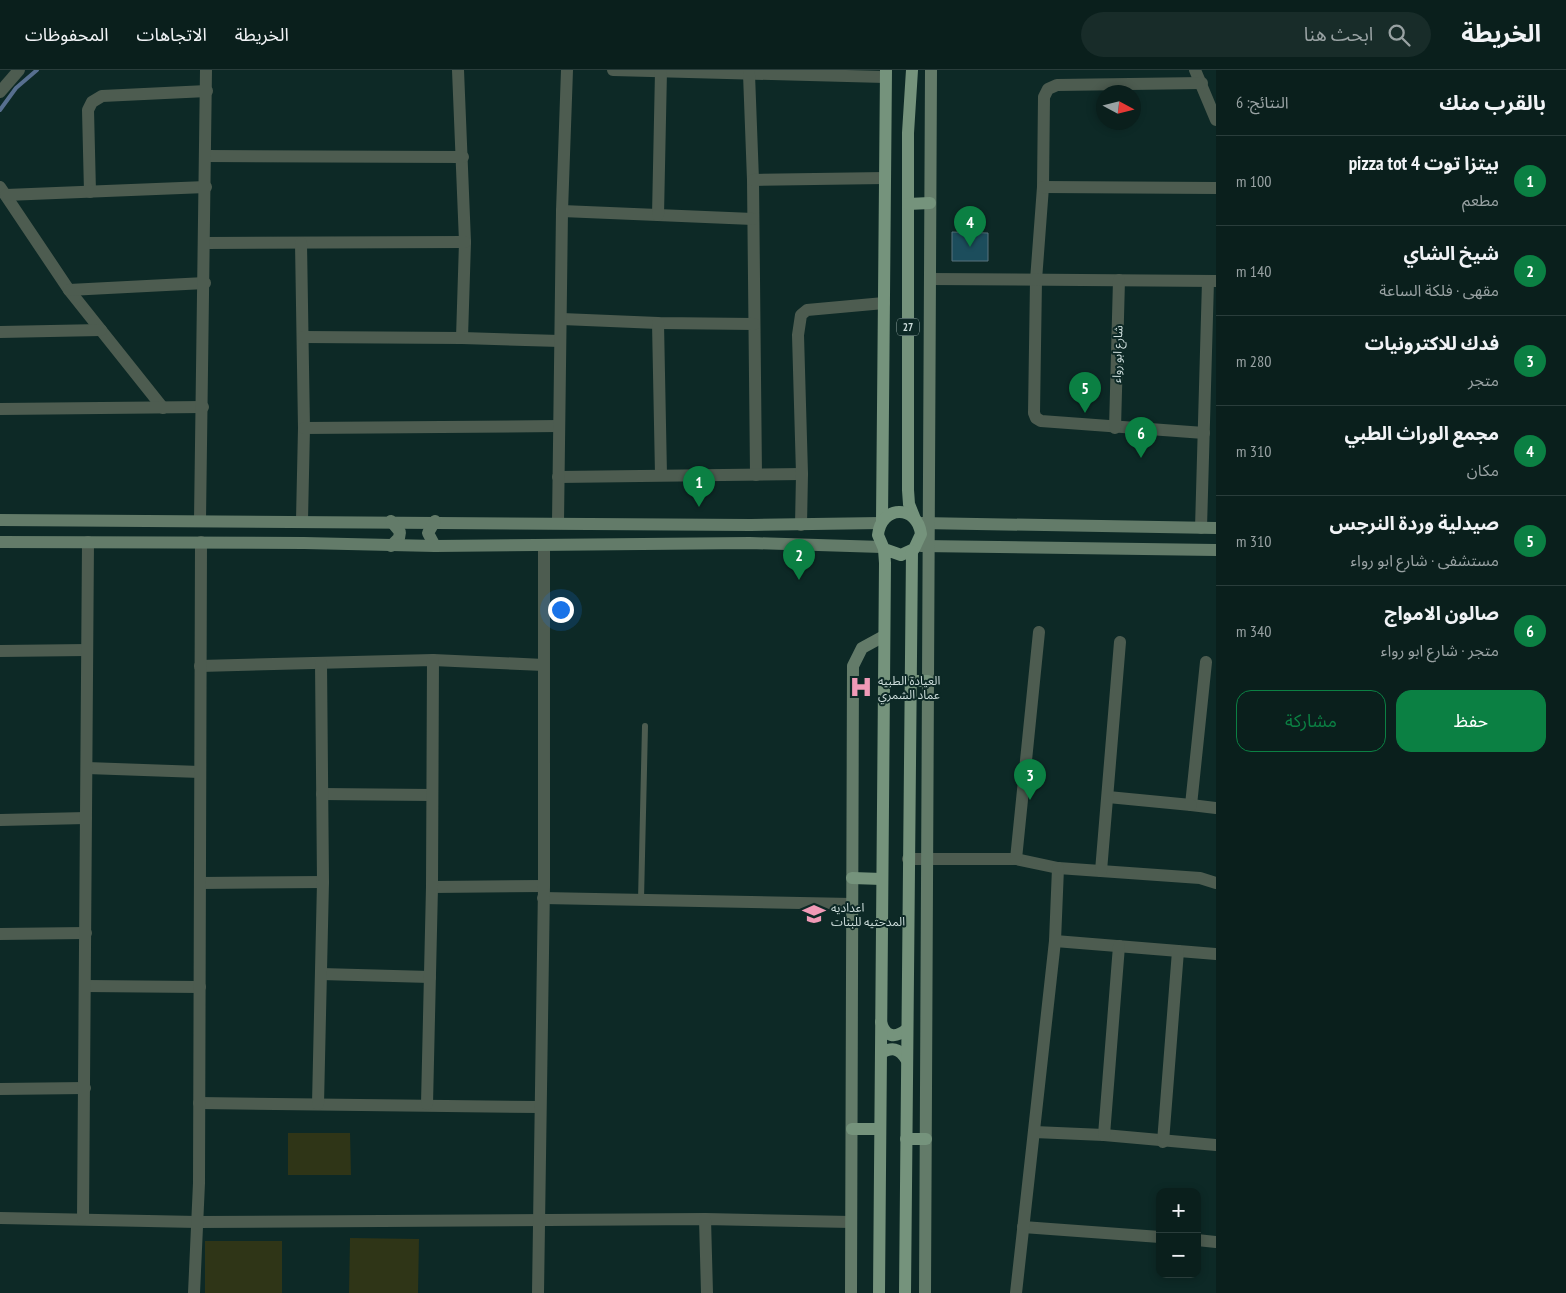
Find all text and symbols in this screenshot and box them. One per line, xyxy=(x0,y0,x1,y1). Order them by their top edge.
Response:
search box xyxy=(1081,12,1431,57)
text: الخريطة xyxy=(1461,18,1541,49)
icon: search xyxy=(1385,21,1413,49)
text: ابحث هنا xyxy=(1304,22,1373,46)
text: المحفوظات xyxy=(25,23,109,46)
text: الاتجاهات xyxy=(137,23,207,46)
text: الخريطة xyxy=(235,23,289,46)
north arrow xyxy=(1096,85,1141,130)
text: بالقرب منك xyxy=(1439,89,1546,116)
text: النتائج: 6 xyxy=(1236,92,1289,112)
text: بيتزا توت 4 pizza tot xyxy=(1349,151,1499,175)
text: 100 m xyxy=(1236,171,1271,191)
text: 1 xyxy=(1526,171,1534,191)
text: مطعم xyxy=(1462,190,1499,210)
pin: 4 xyxy=(954,206,986,247)
text: شيخ الشاي xyxy=(1403,241,1499,265)
text: 140 m xyxy=(1236,261,1271,281)
text: 2 xyxy=(1526,261,1534,281)
text: مقهى · فلكة الساعة xyxy=(1379,280,1499,300)
road number: 27 xyxy=(897,318,919,336)
street label: شارع ابو رواء xyxy=(1108,325,1128,383)
text: فدك للاكترونيات xyxy=(1365,331,1499,355)
text: 280 m xyxy=(1236,351,1271,371)
text: 3 xyxy=(1526,351,1534,371)
text: متجر xyxy=(1468,370,1499,390)
pin: 5 xyxy=(1069,372,1101,413)
pin: 6 xyxy=(1125,417,1157,458)
text: مجمع الوراث الطبي xyxy=(1345,421,1499,445)
text: 310 m xyxy=(1236,441,1271,461)
text: 4 xyxy=(1526,441,1534,461)
text: مكان xyxy=(1467,460,1499,480)
pin: 1 xyxy=(683,466,715,507)
text: صيدلية وردة النرجس xyxy=(1329,511,1499,535)
text: 310 m xyxy=(1236,531,1271,551)
text: 5 xyxy=(1526,531,1534,551)
pin: 2 xyxy=(783,539,815,580)
text: مستشفى · شارع ابو رواء xyxy=(1351,550,1499,570)
your location xyxy=(548,597,574,623)
text: صالون الامواج xyxy=(1384,601,1499,625)
text: 340 m xyxy=(1236,621,1271,641)
text: 6 xyxy=(1526,621,1534,641)
text: متجر · شارع ابو رواء xyxy=(1381,640,1499,660)
place label: العيادة الطبيه عماد الشمري xyxy=(878,673,940,704)
hospital icon: العيادة الطبيه عماد الشمري xyxy=(848,674,874,700)
button: مشاركة xyxy=(1236,690,1386,752)
button: حفظ xyxy=(1396,690,1546,752)
pin: 3 xyxy=(1014,759,1046,800)
place label: اعداديه المدحتيه للبنات xyxy=(831,900,905,929)
school or university icon: اعداديه المدحتيه للبنات xyxy=(801,901,827,927)
map controls xyxy=(1156,1188,1201,1278)
button: + xyxy=(1156,1188,1201,1233)
button: − xyxy=(1156,1233,1201,1278)

